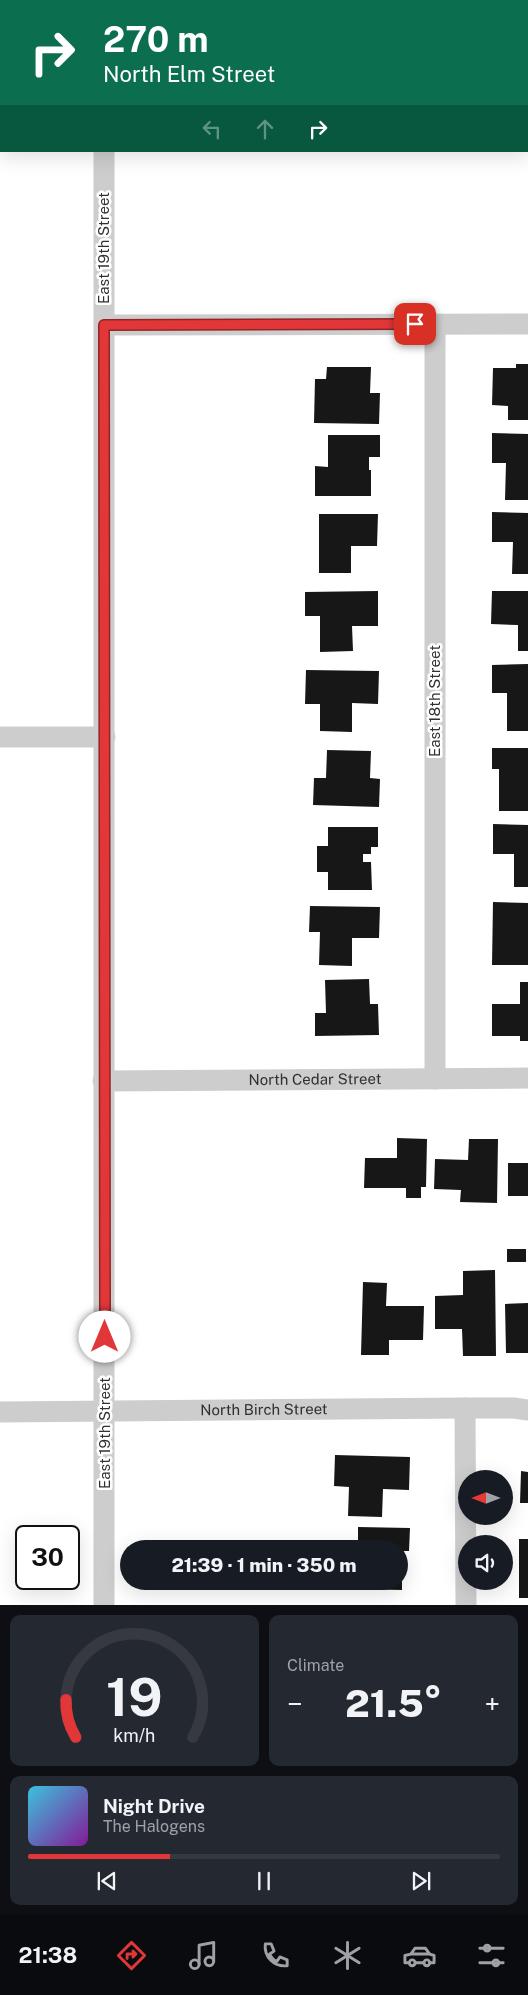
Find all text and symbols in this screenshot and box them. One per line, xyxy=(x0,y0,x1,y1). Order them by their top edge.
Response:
text: 270 m xyxy=(103,19,209,60)
icon: right xyxy=(20,20,85,85)
text: North Elm Street xyxy=(103,61,275,87)
icon: left xyxy=(198,115,226,143)
icon: ahead xyxy=(251,115,279,143)
icon: right xyxy=(304,115,332,143)
street label: East 19th Street xyxy=(95,192,112,304)
pin xyxy=(394,303,436,345)
icon: arrive xyxy=(401,310,429,338)
street label: East 18th Street xyxy=(426,645,443,757)
street label: North Cedar Street xyxy=(248,1070,382,1088)
position arrow xyxy=(78,1310,130,1362)
street label: East 19th Street xyxy=(96,1377,113,1489)
street label: North Birch Street xyxy=(200,1400,328,1418)
north arrow xyxy=(458,1470,512,1525)
map controls xyxy=(458,1470,513,1590)
speed limit sign: 30 xyxy=(15,1525,80,1590)
button: sound xyxy=(458,1535,513,1590)
text: 21:39 · 1 min · 350 m xyxy=(171,1554,357,1576)
text: Climate xyxy=(287,1656,344,1675)
text: 19 xyxy=(106,1667,163,1728)
text: 21.5° xyxy=(345,1681,442,1726)
text: − xyxy=(287,1687,303,1720)
text: + xyxy=(484,1687,500,1720)
text: km/h xyxy=(113,1725,156,1746)
text: Night Drive xyxy=(103,1795,205,1817)
text: The Halogens xyxy=(103,1817,205,1836)
icon: previous xyxy=(93,1867,121,1895)
icon: pause xyxy=(250,1867,278,1895)
icon: next xyxy=(407,1867,435,1895)
icon: directions xyxy=(114,1938,149,1973)
icon: music xyxy=(186,1938,221,1973)
icon: phone xyxy=(258,1938,293,1973)
icon: climate xyxy=(330,1938,365,1973)
icon: car xyxy=(402,1938,437,1973)
icon: filters xyxy=(474,1938,509,1973)
text: 21:38 xyxy=(19,1942,77,1968)

